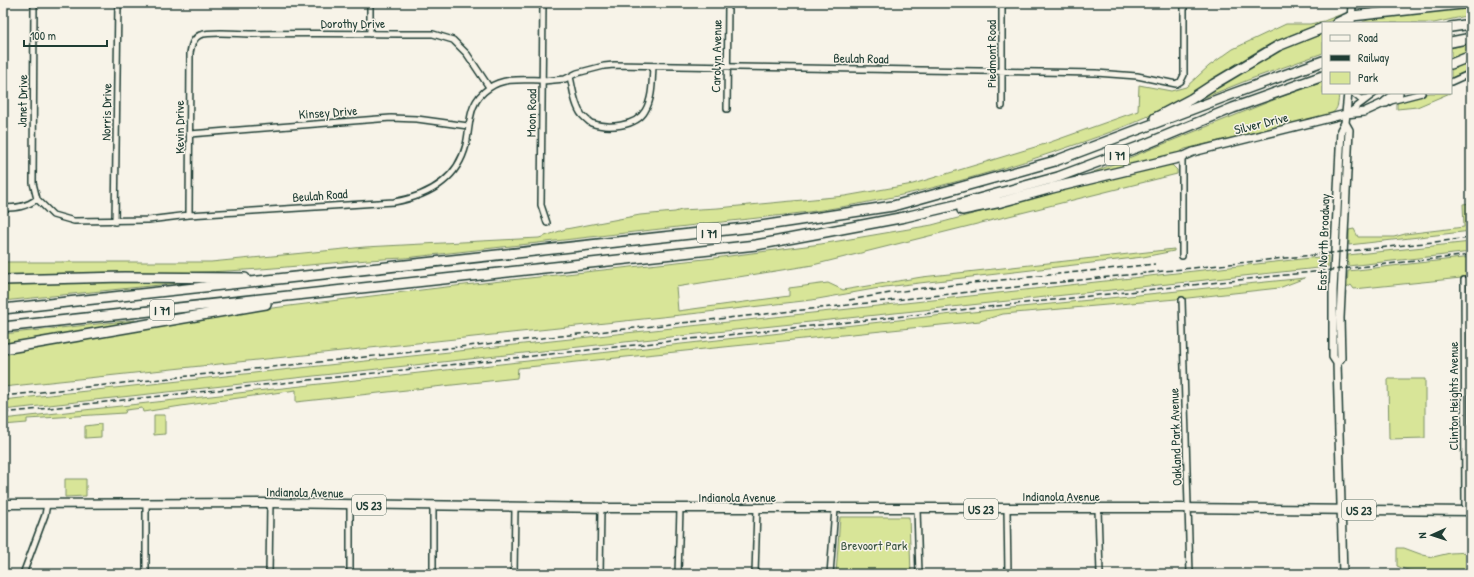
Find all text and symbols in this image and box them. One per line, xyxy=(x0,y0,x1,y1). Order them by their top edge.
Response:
street label: Dorothy Drive xyxy=(321,14,385,32)
street label: Carolyn Avenue xyxy=(706,19,726,93)
street label: Piedmont Road xyxy=(982,20,1000,88)
scale bar xyxy=(24,22,107,48)
legend xyxy=(1322,22,1452,94)
text: 100 m xyxy=(30,27,56,44)
text: Road xyxy=(1358,29,1378,46)
street label: Beulah Road xyxy=(833,49,889,67)
text: Railway xyxy=(1358,49,1389,66)
text: Park xyxy=(1358,69,1378,86)
street label: Janet Drive xyxy=(13,74,31,128)
street label: Norris Drive xyxy=(96,83,116,141)
street label: Moon Road xyxy=(522,89,540,137)
street label: Kevin Drive xyxy=(170,100,188,154)
street label: Kinsey Drive xyxy=(298,101,358,123)
street label: Silver Drive xyxy=(1232,108,1290,138)
road number: I 71 xyxy=(1105,145,1129,165)
street label: Beulah Road xyxy=(292,184,348,206)
street label: East North Broadway xyxy=(1312,193,1334,291)
road number: I 71 xyxy=(697,223,721,243)
road number: I 71 xyxy=(150,300,174,320)
street label: Clinton Heights Avenue xyxy=(1444,342,1462,450)
street label: Oakland Park Avenue xyxy=(1164,388,1186,486)
street label: Indianola Avenue xyxy=(266,482,344,502)
street label: Indianola Avenue xyxy=(1022,487,1100,505)
street label: Indianola Avenue xyxy=(698,488,776,506)
road number: US 23 xyxy=(352,495,386,515)
road number: US 23 xyxy=(964,499,998,519)
road number: US 23 xyxy=(1342,500,1376,520)
north arrow xyxy=(1412,515,1452,555)
text: N xyxy=(1415,532,1429,539)
park label: Brevoort Park xyxy=(841,536,908,554)

